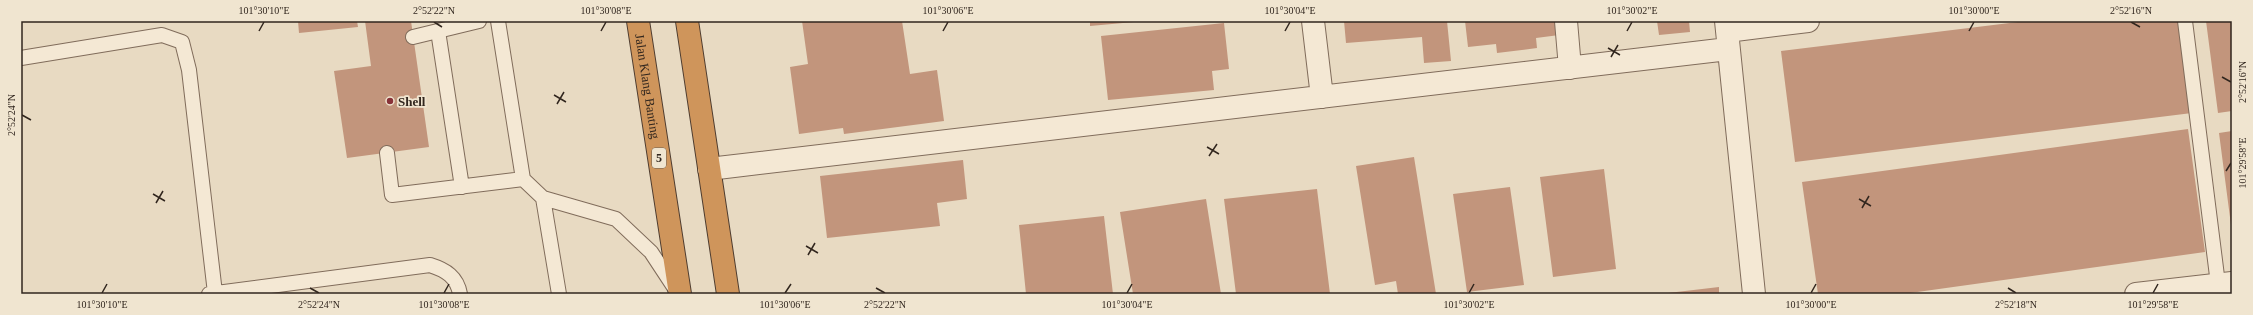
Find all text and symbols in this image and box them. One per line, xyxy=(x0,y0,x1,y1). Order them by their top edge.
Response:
text: 101°30'10"E xyxy=(239,5,290,16)
text: 2°52'22"N xyxy=(413,5,455,16)
text: 101°30'08"E xyxy=(581,5,632,16)
text: 101°30'06"E xyxy=(923,5,974,16)
text: 101°30'04"E xyxy=(1265,5,1316,16)
text: 101°30'02"E xyxy=(1607,5,1658,16)
text: 101°30'00"E xyxy=(1949,5,2000,16)
text: 2°52'16"N xyxy=(2110,5,2152,16)
street label: Jalan Klang Banting xyxy=(632,33,663,140)
text: 2°52'16"N xyxy=(2237,61,2248,103)
text: 2°52'24"N xyxy=(6,94,17,136)
place label: Shell xyxy=(398,94,426,109)
marker: Shell xyxy=(385,96,395,106)
text: 101°29'58"E xyxy=(2237,138,2248,189)
road number: 5 xyxy=(652,148,666,168)
text: 101°30'10"E xyxy=(77,299,128,310)
text: 2°52'24"N xyxy=(298,299,340,310)
text: 101°30'08"E xyxy=(419,299,470,310)
text: 101°30'06"E xyxy=(760,299,811,310)
text: 2°52'22"N xyxy=(864,299,906,310)
text: 101°30'04"E xyxy=(1102,299,1153,310)
text: 101°30'02"E xyxy=(1444,299,1495,310)
text: 101°30'00"E xyxy=(1786,299,1837,310)
text: 2°52'18"N xyxy=(1995,299,2037,310)
text: 101°29'58"E xyxy=(2128,299,2179,310)

